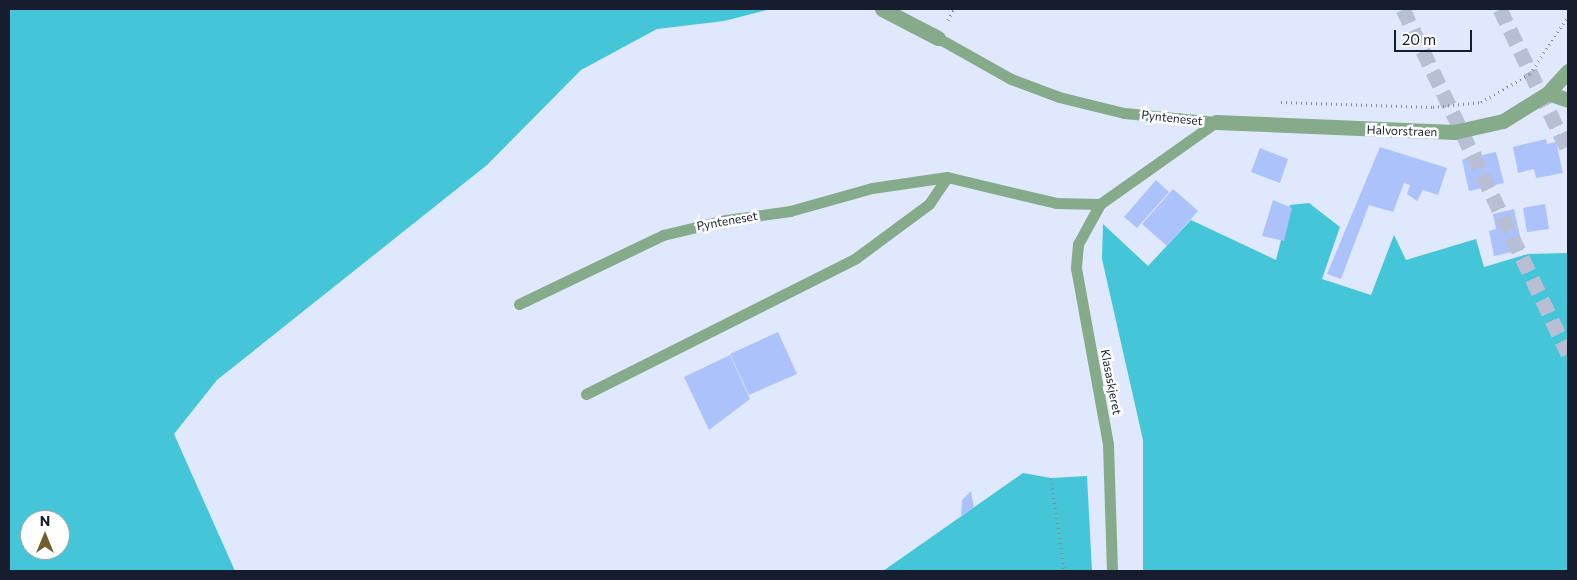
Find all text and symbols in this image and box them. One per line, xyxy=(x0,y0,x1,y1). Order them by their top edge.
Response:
scale bar xyxy=(1397,20,1474,52)
text: 20 m xyxy=(1402,30,1436,48)
street label: Pynteneset xyxy=(1141,108,1203,128)
street label: Halvorstraen xyxy=(1367,123,1437,139)
street label: Pynteneset xyxy=(695,209,759,233)
street label: Klasaskjeret xyxy=(1098,348,1124,416)
north arrow xyxy=(20,510,70,560)
text: N xyxy=(40,512,50,529)

